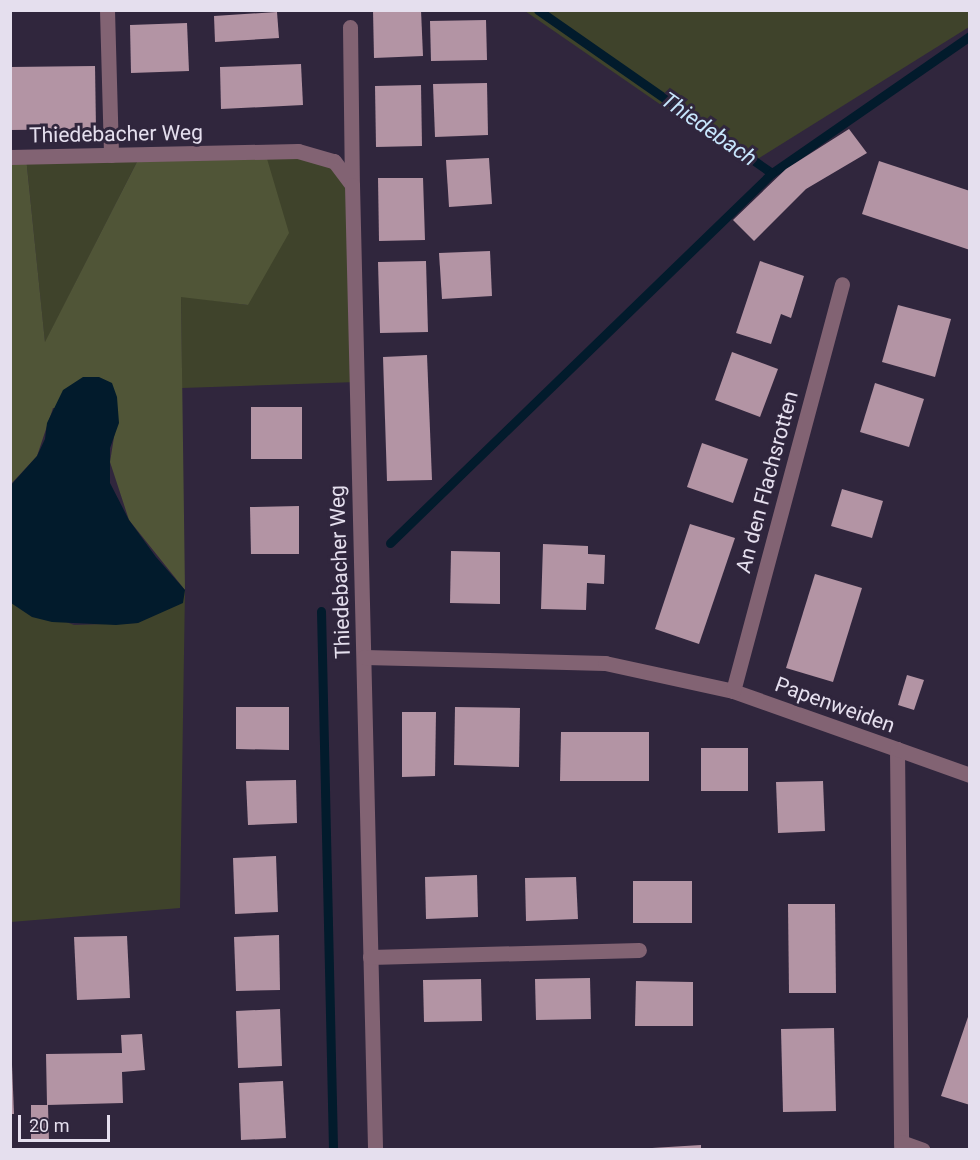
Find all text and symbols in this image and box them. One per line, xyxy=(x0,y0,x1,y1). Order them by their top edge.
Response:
water label: Thiedebach xyxy=(656,86,762,172)
street label: Thiedebacher Weg xyxy=(29,120,203,148)
street label: An den Flachsrotten xyxy=(731,388,803,576)
street label: Thiedebacher Weg xyxy=(324,485,356,659)
street label: Papenweiden xyxy=(772,672,898,738)
scale bar xyxy=(21,1103,112,1141)
text: 20 m xyxy=(29,1115,69,1136)

